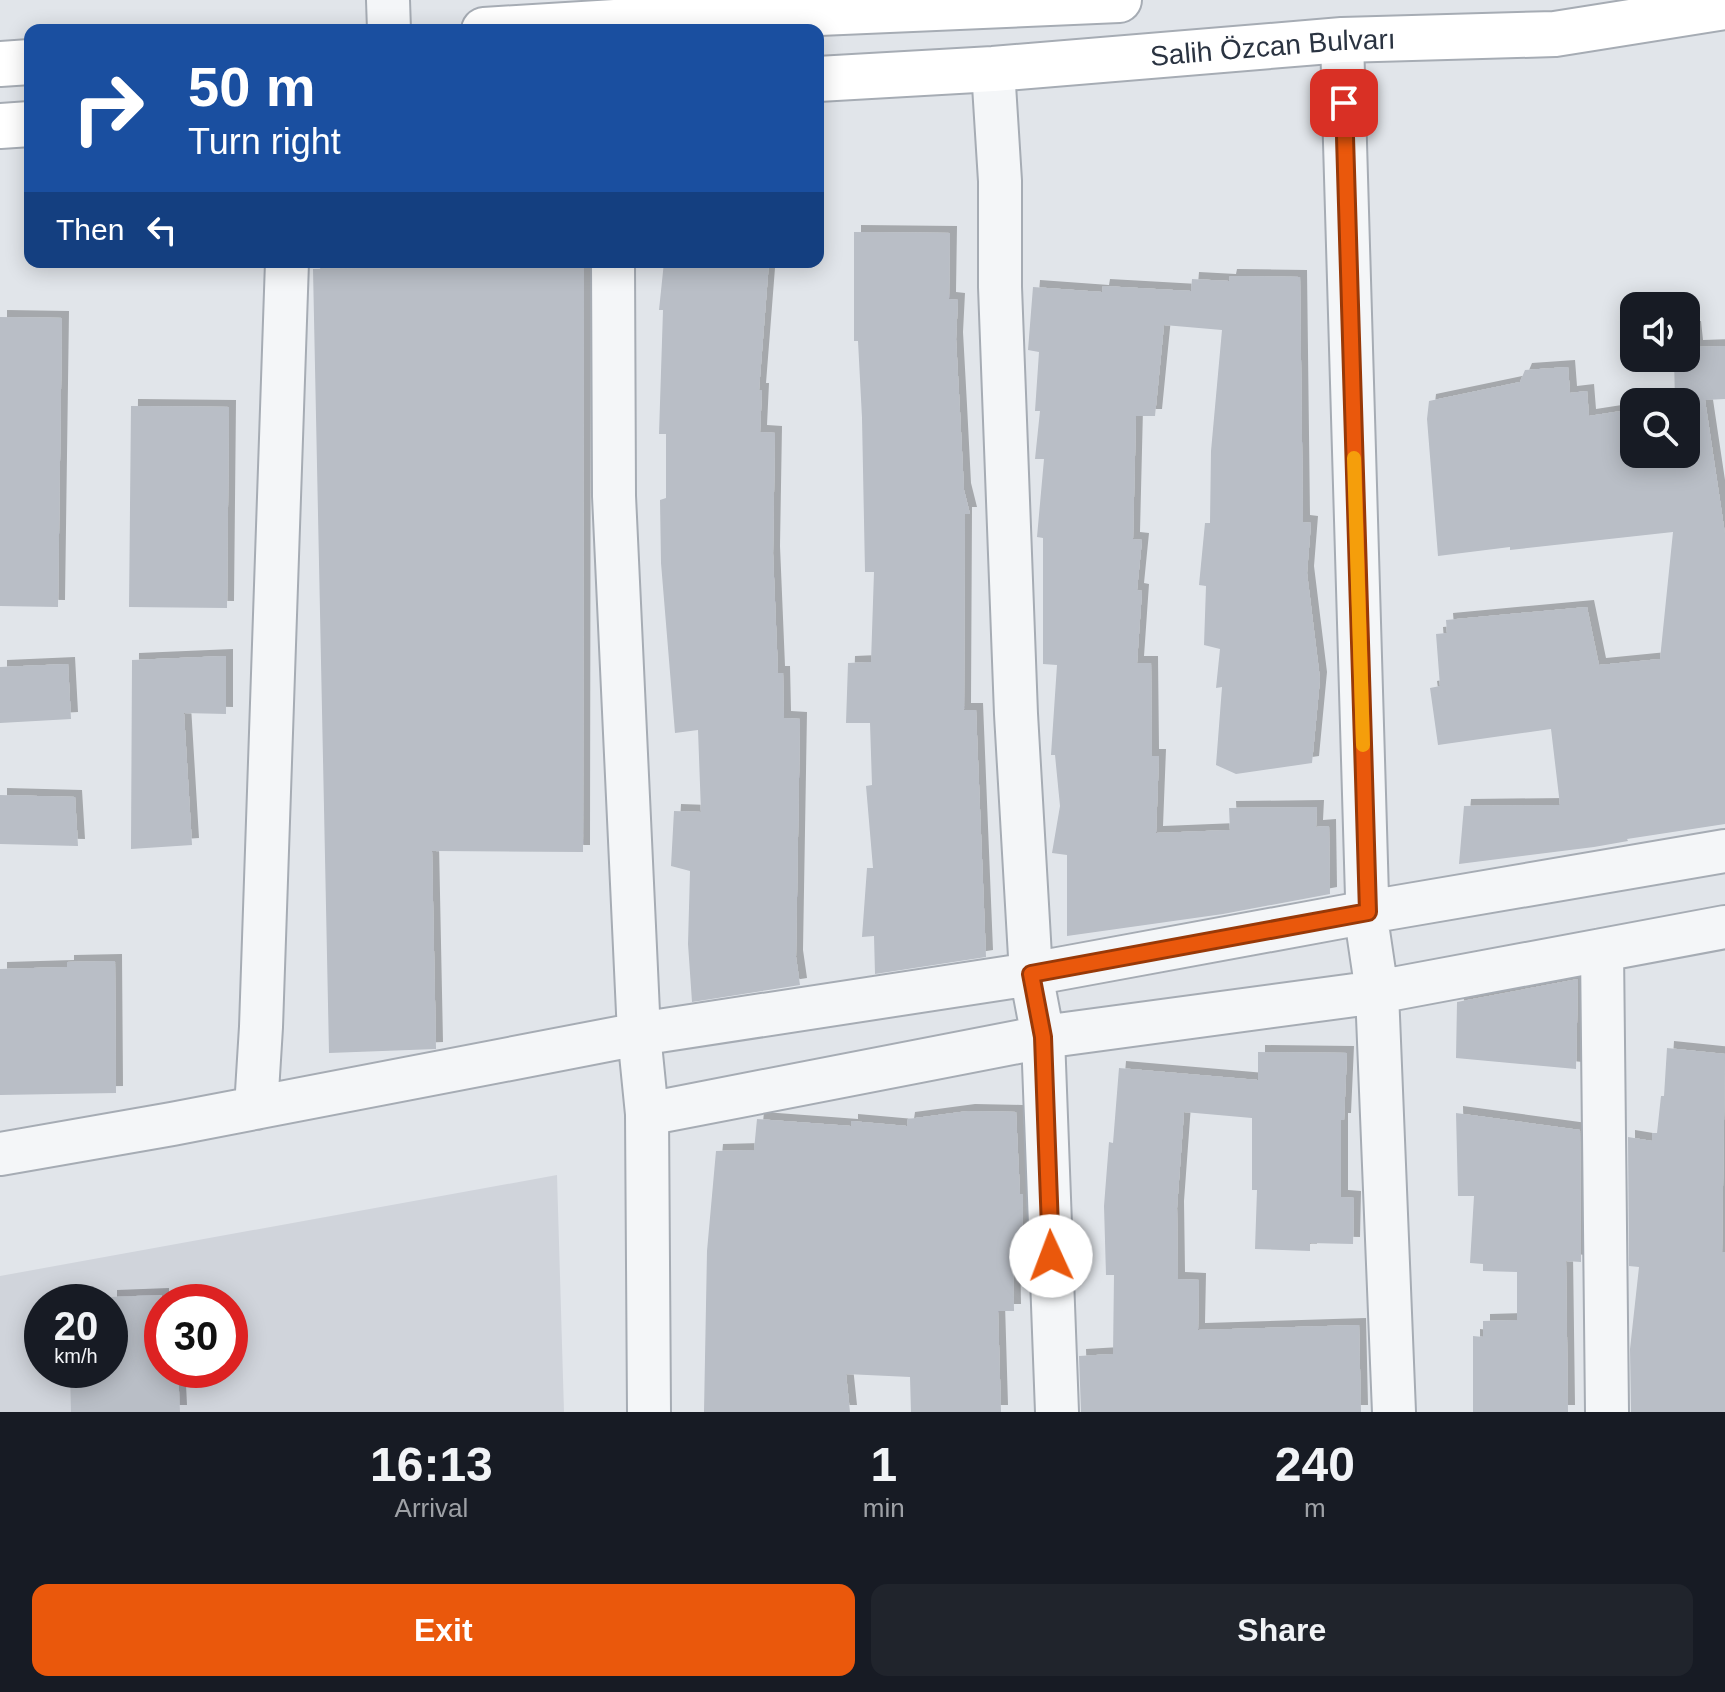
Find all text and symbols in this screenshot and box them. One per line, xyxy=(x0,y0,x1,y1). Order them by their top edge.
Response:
street label: Salih Özcan Bulvarı xyxy=(1149,23,1396,72)
text: 50 m xyxy=(188,55,316,118)
icon: right xyxy=(56,56,160,160)
pin xyxy=(1310,69,1378,137)
icon: arrive xyxy=(1322,81,1366,125)
text: Turn right xyxy=(188,121,341,162)
icon: left xyxy=(140,208,184,252)
text: Then xyxy=(56,213,124,246)
map controls xyxy=(1620,292,1700,468)
button: sound xyxy=(1620,292,1700,372)
button: search xyxy=(1620,388,1700,468)
position arrow xyxy=(1009,1214,1093,1298)
speed limit sign: 30 xyxy=(144,1284,248,1388)
text: 20 xyxy=(54,1304,98,1348)
text: km/h xyxy=(54,1345,98,1367)
text: 16:13 xyxy=(370,1438,493,1491)
text: 1 xyxy=(870,1438,897,1491)
text: 240 xyxy=(1275,1438,1355,1491)
text: Arrival xyxy=(395,1493,468,1523)
text: min xyxy=(863,1493,905,1523)
text: m xyxy=(1304,1493,1326,1523)
button: Exit xyxy=(32,1584,855,1676)
button: Share xyxy=(871,1584,1693,1676)

